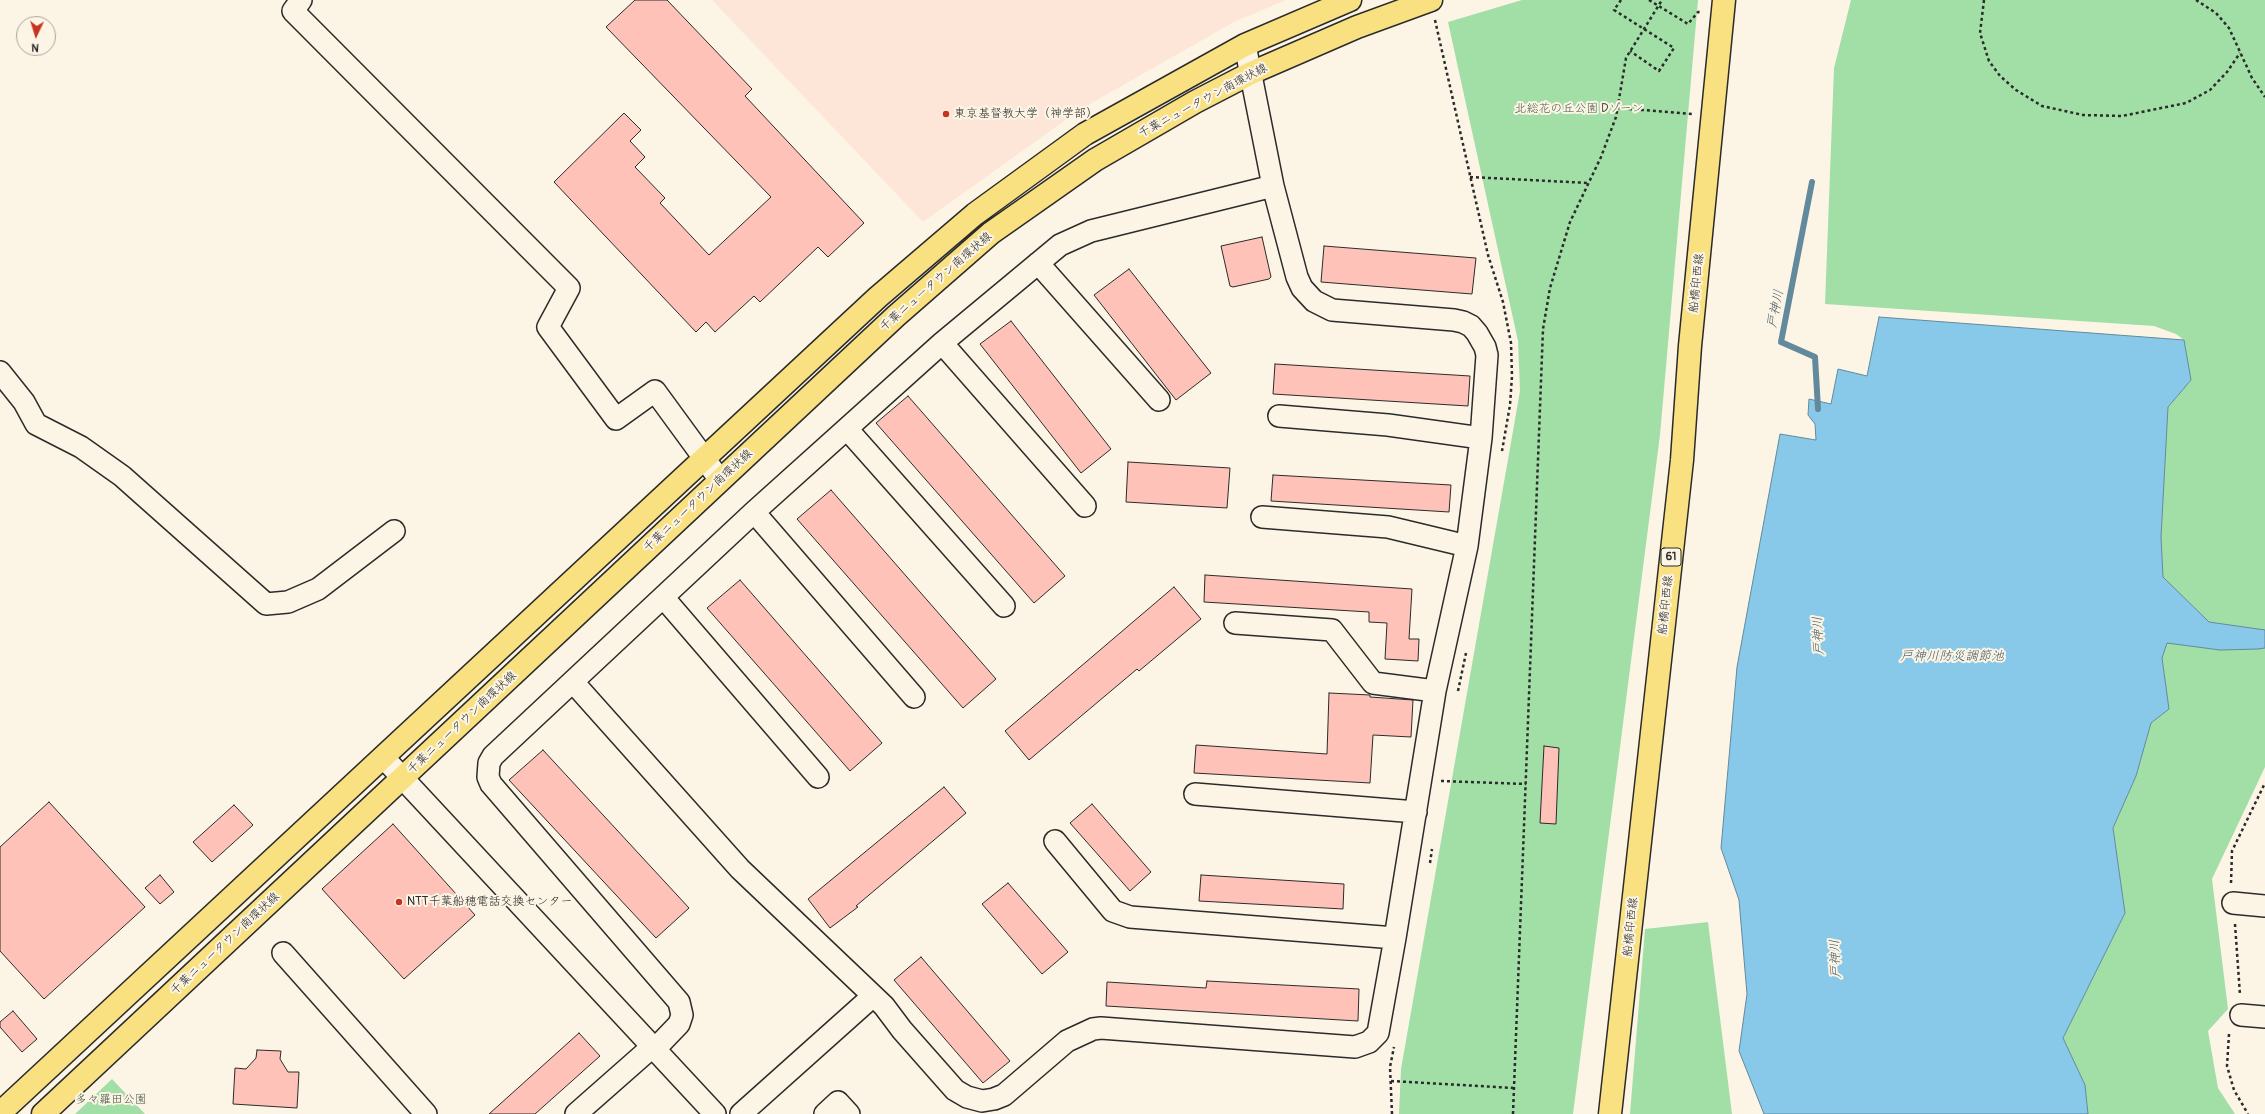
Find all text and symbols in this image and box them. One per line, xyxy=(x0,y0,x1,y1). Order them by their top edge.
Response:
north arrow xyxy=(16,16,56,56)
text: N xyxy=(31,41,39,54)
street label: 千葉ニュータウン南環状線 xyxy=(1136,61,1270,141)
park label: 北総花の丘公園 Dゾーン xyxy=(1514,102,1644,116)
place label: 東京基督教大学（神学部） xyxy=(954,107,1098,121)
marker: 東京基督教大学（神学部） xyxy=(941,109,951,119)
street label: 千葉ニュータウン南環状線 xyxy=(877,229,995,335)
street label: 船橋印西線 xyxy=(1687,252,1707,314)
water label: 戸神川 xyxy=(1765,288,1787,330)
street label: 千葉ニュータウン南環状線 xyxy=(640,447,756,555)
road number: 61 xyxy=(1661,548,1681,566)
street label: 船橋印西線 xyxy=(1656,574,1676,636)
water label: 戸神川 xyxy=(1810,616,1828,656)
water label: 戸神川防災調節池 xyxy=(1900,649,2004,665)
street label: 千葉ニュータウン南環状線 xyxy=(404,669,520,777)
street label: 千葉ニュータウン南環状線 xyxy=(167,890,283,998)
place label: NTT千葉船穂電話交換センター xyxy=(407,895,572,909)
street label: 船橋印西線 xyxy=(1621,896,1641,958)
marker: NTT千葉船穂電話交換センター xyxy=(394,897,404,907)
water label: 戸神川 xyxy=(1827,939,1845,979)
park label: 多々羅田公園 xyxy=(75,1093,147,1107)

